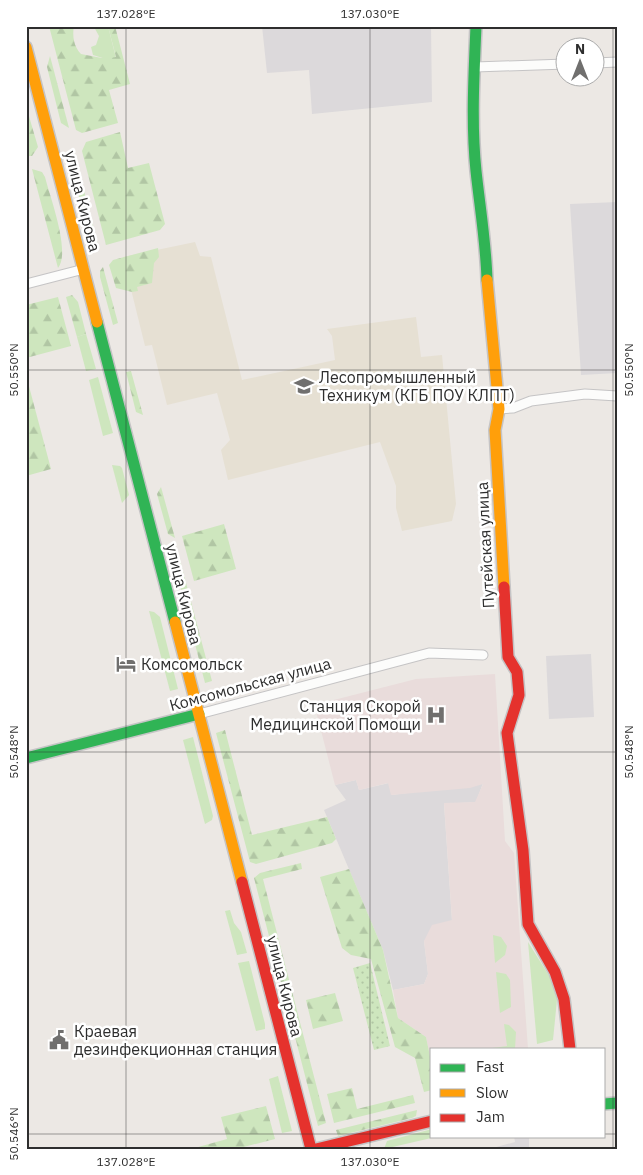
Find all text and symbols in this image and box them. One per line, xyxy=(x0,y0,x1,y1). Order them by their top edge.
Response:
text: 137.028°E xyxy=(96,6,156,21)
text: 137.030°E xyxy=(340,6,400,21)
north arrow xyxy=(556,38,606,88)
text: N xyxy=(575,40,585,58)
street label: улица Кирова xyxy=(61,148,105,254)
text: 50.550°N xyxy=(6,343,21,397)
text: 50.550°N xyxy=(621,343,636,397)
place label: Лесопромышленный Техникум (КГБ ПОУ КЛПТ) xyxy=(319,367,515,405)
school or university icon: Лесопромышленный Техникум (КГБ ПОУ КЛПТ) xyxy=(293,375,315,397)
street label: Путейская улица xyxy=(472,481,498,609)
street label: улица Кирова xyxy=(162,541,206,647)
hotel icon: Комсомольск xyxy=(115,653,137,675)
street label: Комсомольская улица xyxy=(167,653,333,715)
place label: Комсомольск xyxy=(141,654,243,674)
place label: Станция Скорой Медицинской Помощи xyxy=(250,696,421,734)
hospital icon: Станция Скорой Медицинской Помощи xyxy=(425,704,447,726)
text: 50.548°N xyxy=(6,725,21,779)
text: 50.548°N xyxy=(621,725,636,779)
street label: улица Кирова xyxy=(263,933,307,1039)
place label: Краевая дезинфекционная станция xyxy=(74,1021,277,1059)
public building icon: Краевая дезинфекционная станция xyxy=(48,1029,70,1051)
legend xyxy=(430,1048,606,1138)
text: Fast xyxy=(476,1057,504,1076)
text: Slow xyxy=(476,1083,509,1102)
text: 50.546°N xyxy=(6,1107,21,1161)
text: Jam xyxy=(476,1107,505,1126)
text: 137.028°E xyxy=(96,1154,156,1169)
text: 137.030°E xyxy=(340,1154,400,1169)

